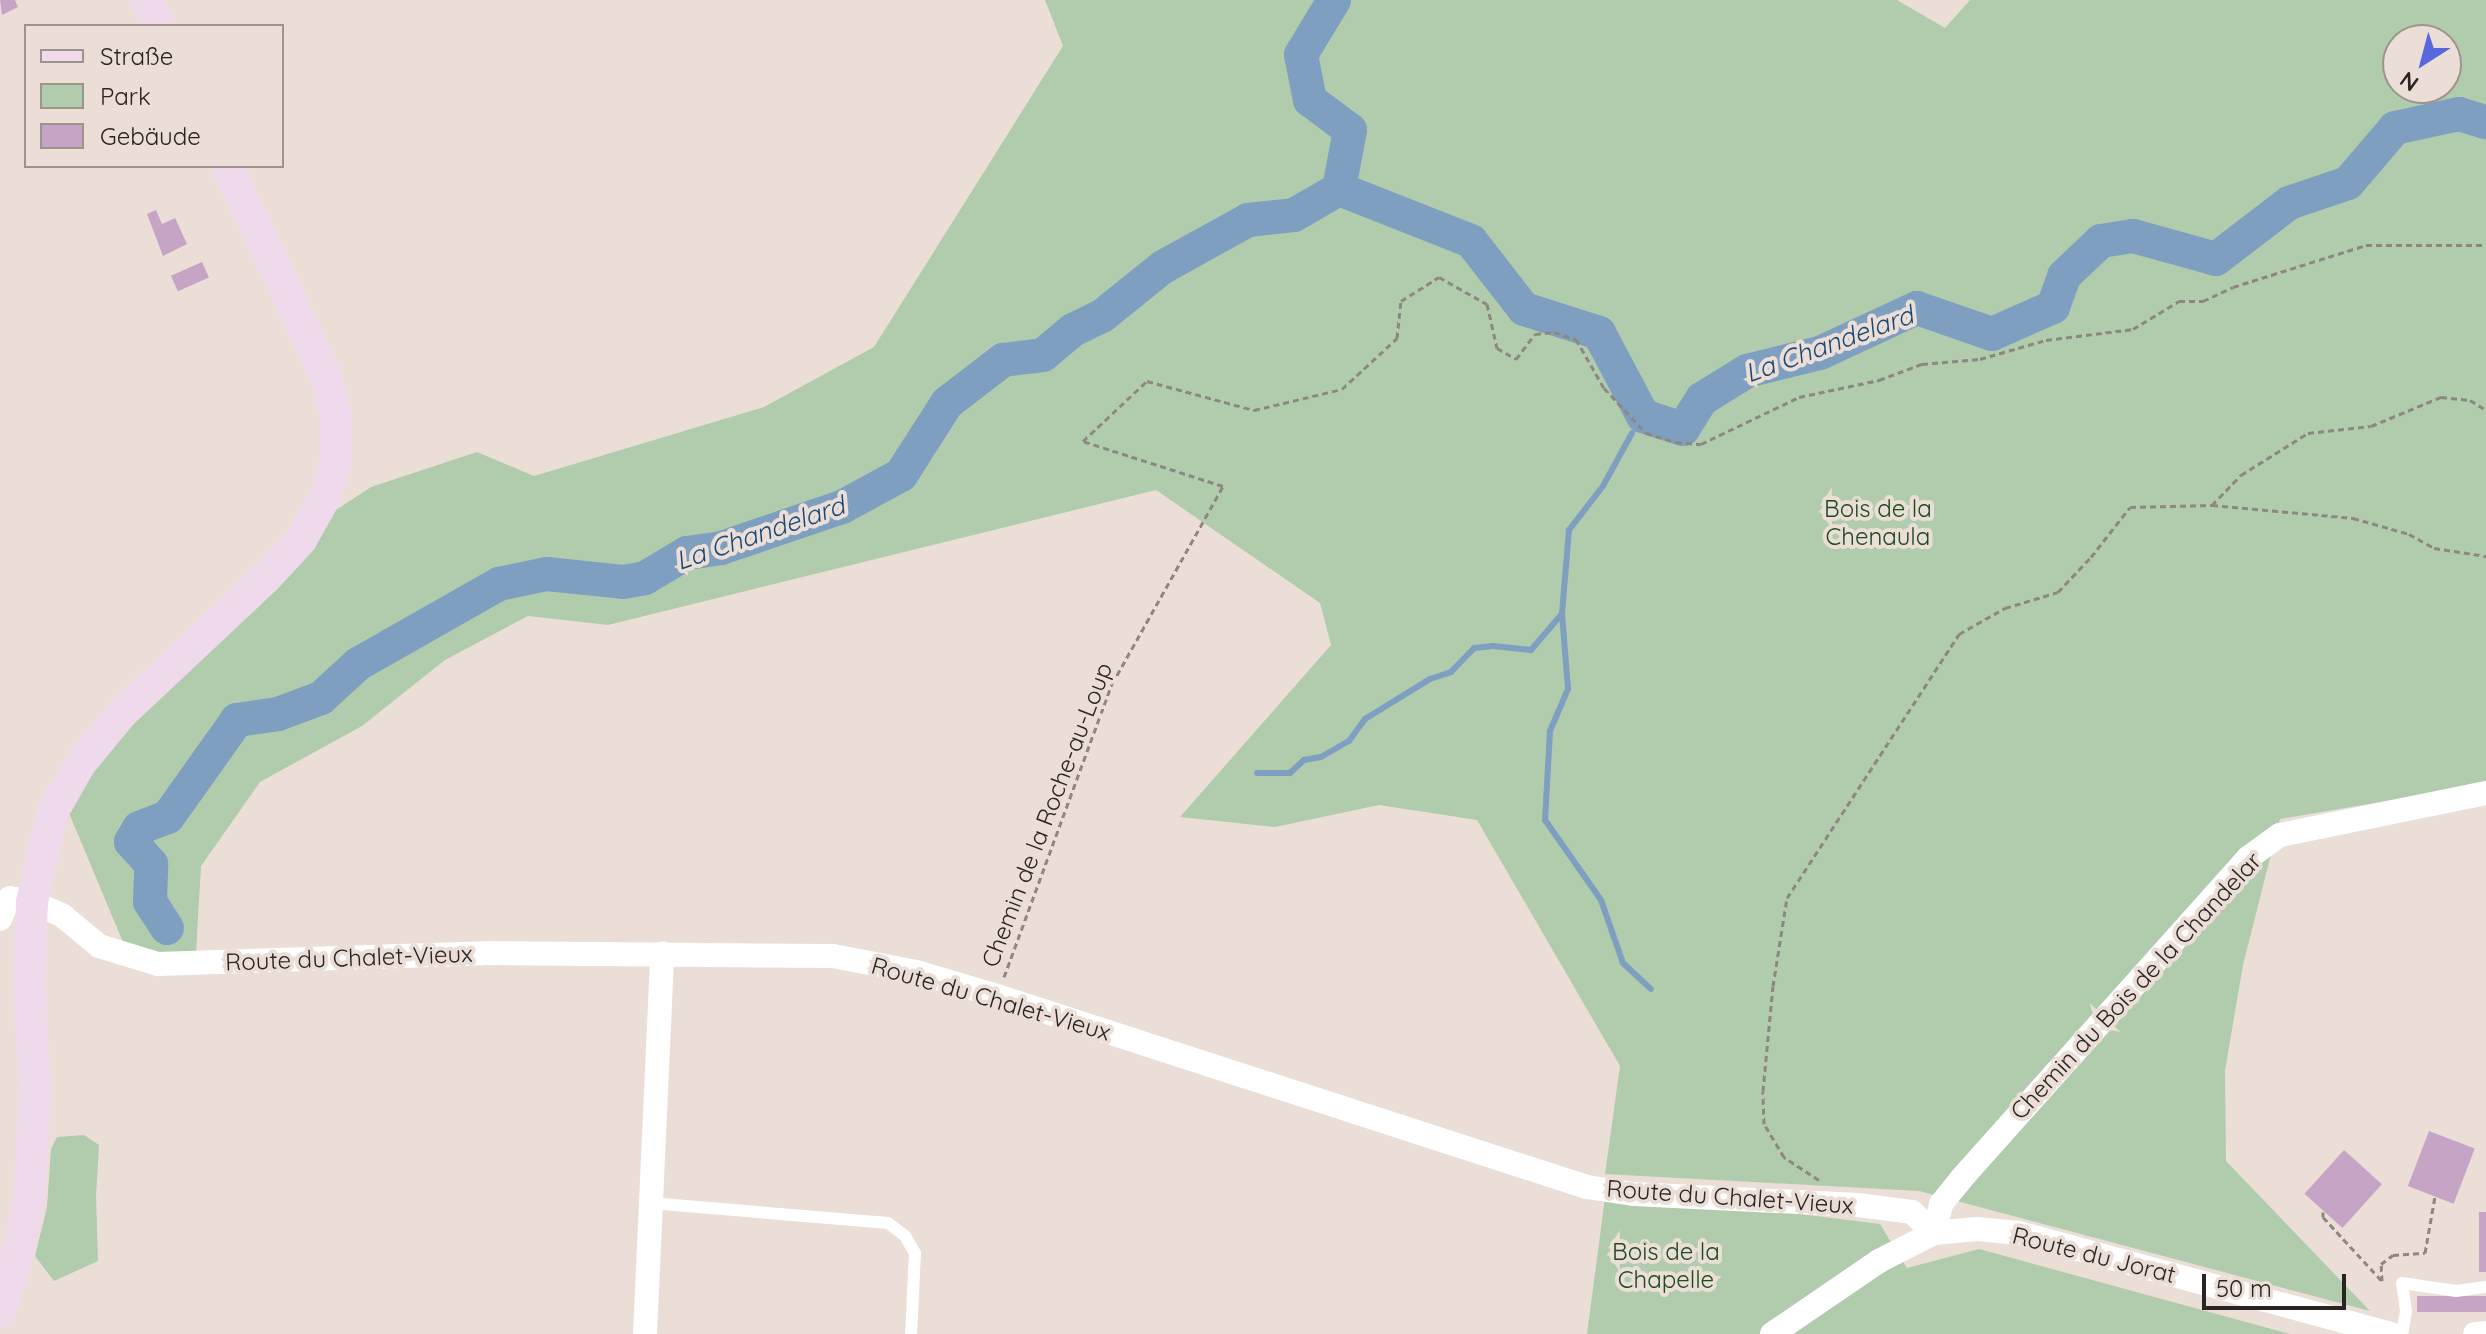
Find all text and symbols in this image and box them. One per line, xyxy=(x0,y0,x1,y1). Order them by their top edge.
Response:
legend xyxy=(24,24,284,168)
north arrow xyxy=(2382,24,2462,104)
text: Straße xyxy=(100,41,173,71)
text: N xyxy=(2394,66,2424,98)
text: Park xyxy=(100,81,151,111)
text: Gebäude xyxy=(100,121,201,151)
water label: La Chandelard xyxy=(1741,299,1917,389)
water label: La Chandelard xyxy=(671,490,849,576)
park label: Bois de la Chenaula xyxy=(1824,495,1932,551)
street label: Chemin de la Roche-au-Loup xyxy=(976,659,1118,971)
street label: Chemin du Bois de la Chandelar xyxy=(2004,846,2268,1126)
street label: Route du Chalet-Vieux xyxy=(225,939,473,977)
street label: Route du Chalet-Vieux xyxy=(868,951,1114,1047)
street label: Route du Chalet-Vieux xyxy=(1606,1174,1854,1220)
street label: Route du Jorat xyxy=(2009,1221,2179,1289)
park label: Bois de la Chapelle xyxy=(1612,1238,1720,1294)
scale bar xyxy=(2206,1258,2350,1308)
text: 50 m xyxy=(2216,1273,2272,1303)

